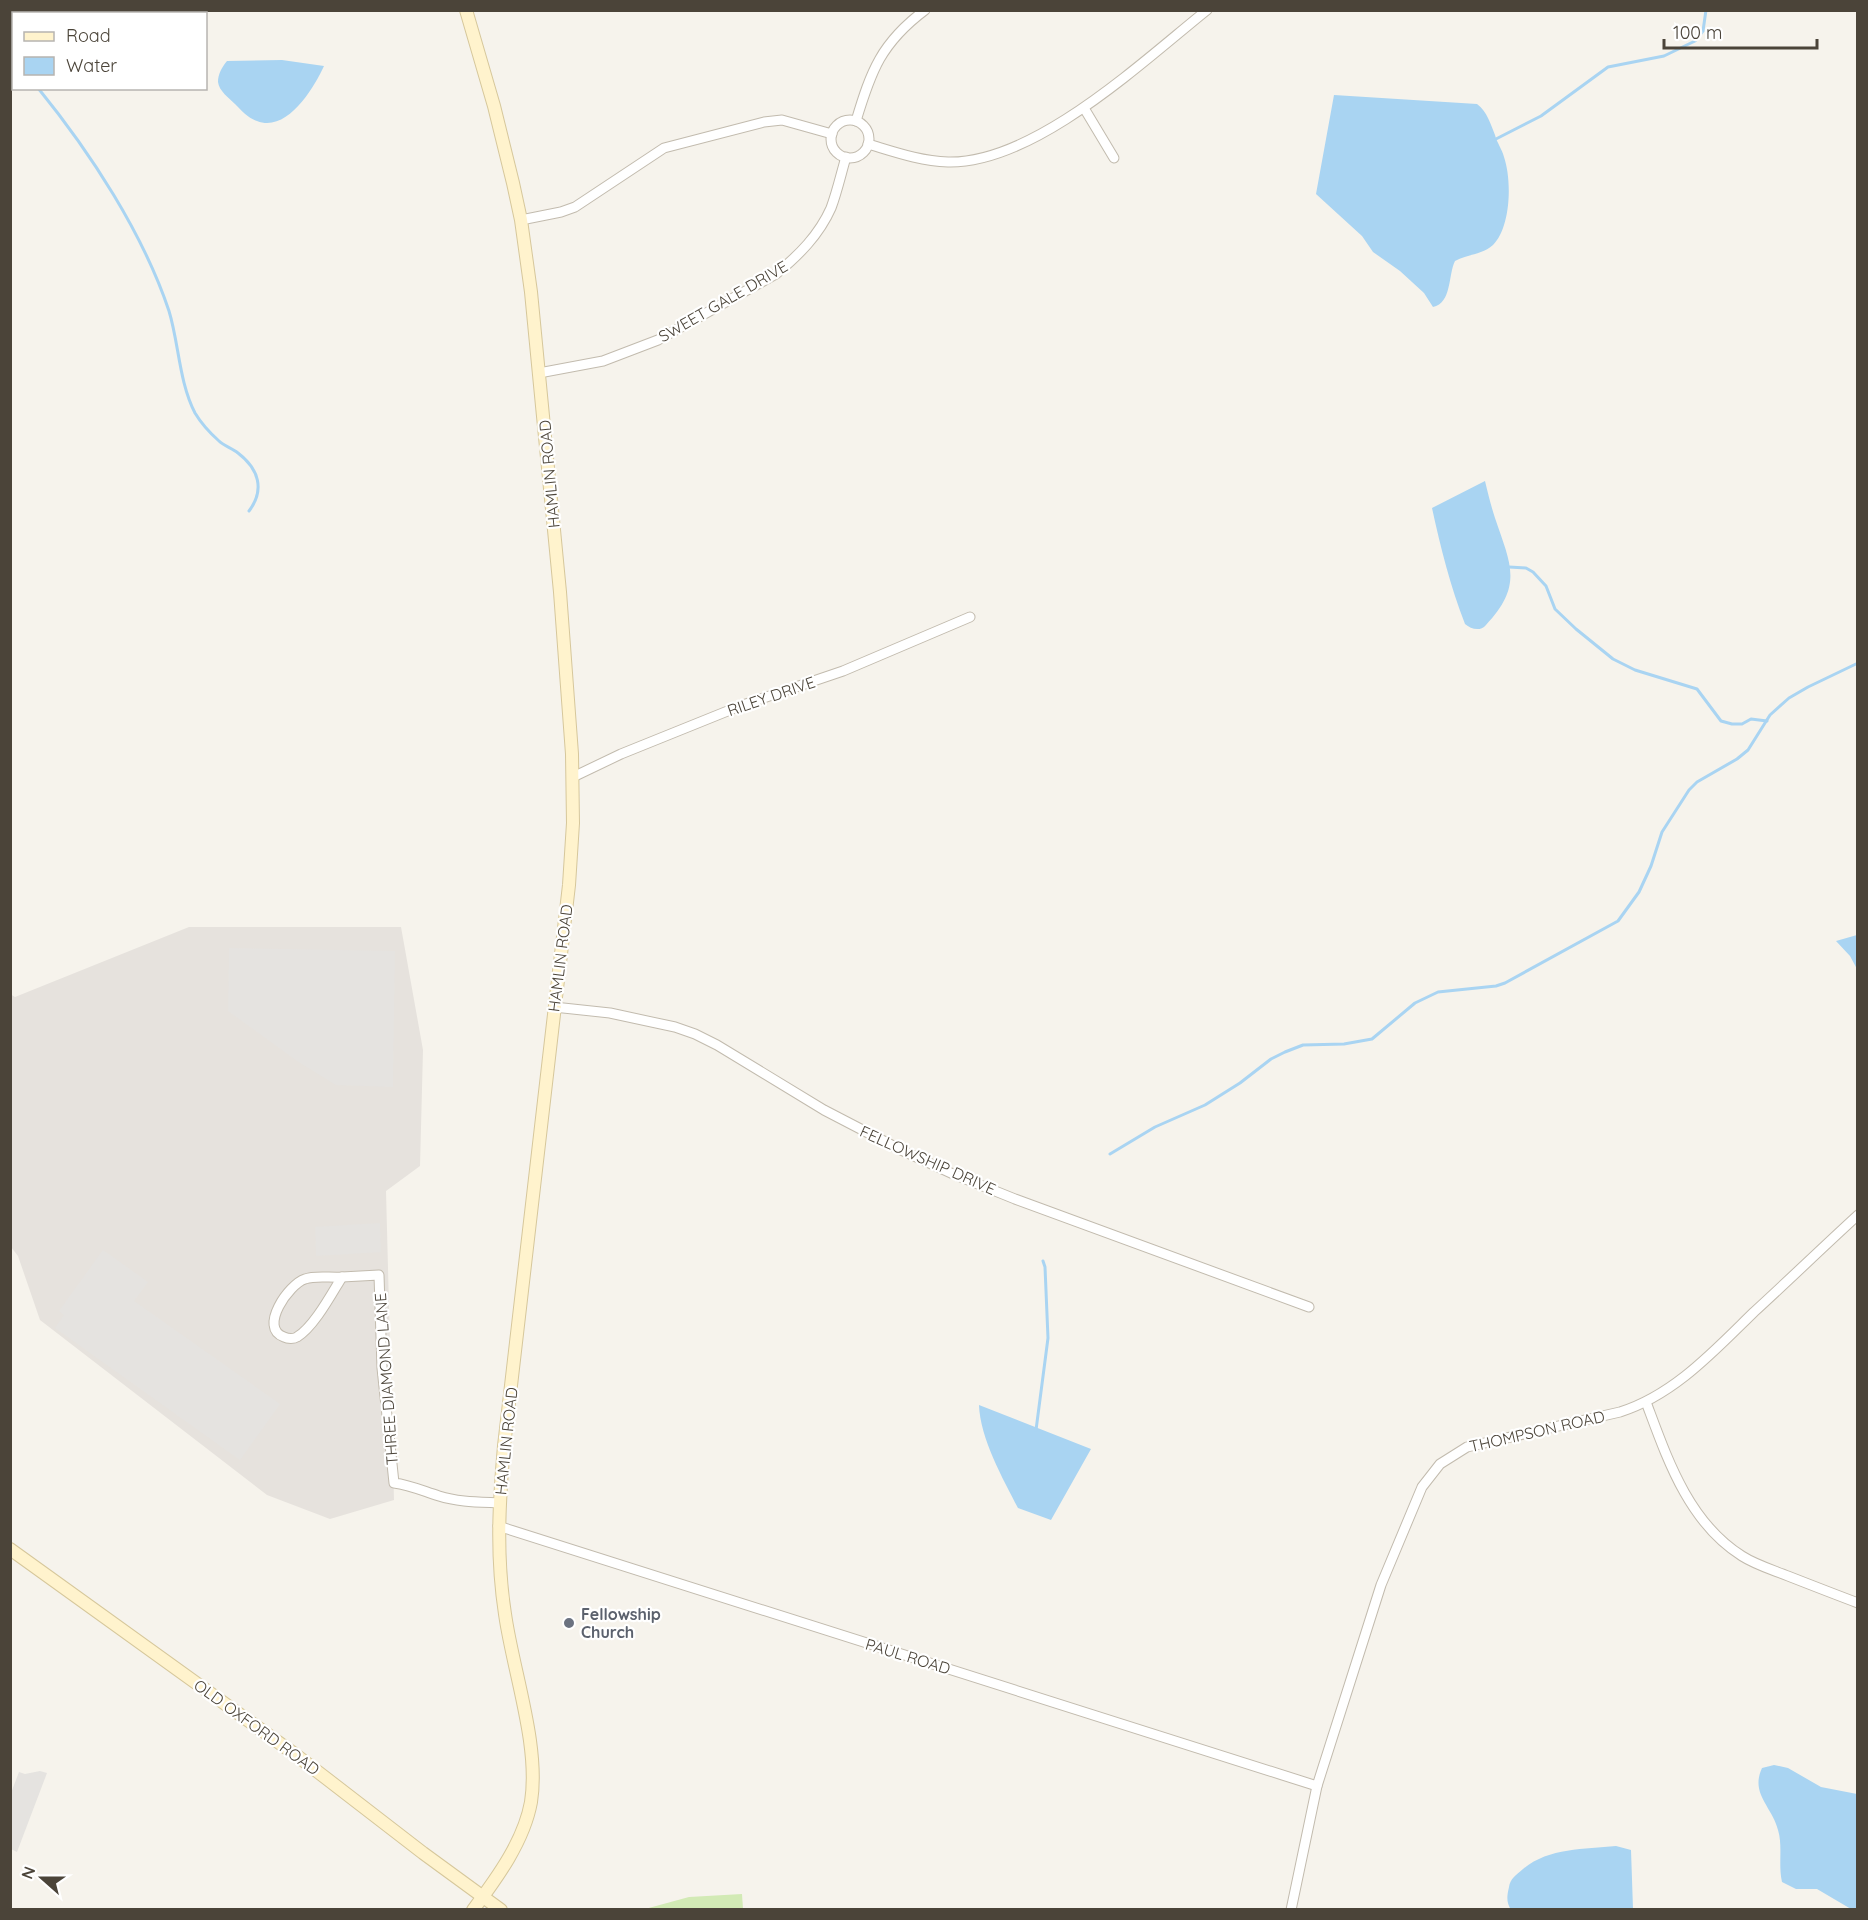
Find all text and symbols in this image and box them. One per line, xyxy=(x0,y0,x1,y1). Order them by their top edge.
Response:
legend xyxy=(12,12,207,90)
scale bar xyxy=(1664,12,1817,50)
text: 100 m xyxy=(1673,21,1722,44)
text: Road xyxy=(66,24,111,47)
text: Water xyxy=(66,54,117,77)
street label: SWEET GALE DRIVE xyxy=(655,256,791,346)
street label: HAMLIN ROAD xyxy=(534,419,564,529)
street label: RILEY DRIVE xyxy=(724,672,818,720)
street label: HAMLIN ROAD xyxy=(543,903,577,1013)
street label: FELLOWSHIP DRIVE xyxy=(857,1121,999,1199)
street label: THREE DIAMOND LANE xyxy=(370,1292,402,1466)
street label: HAMLIN ROAD xyxy=(490,1386,522,1496)
street label: THOMPSON ROAD xyxy=(1467,1406,1607,1456)
place label: Fellowship Church xyxy=(581,1604,661,1642)
marker: Fellowship Church xyxy=(562,1616,576,1630)
street label: PAUL ROAD xyxy=(863,1634,953,1678)
street label: OLD OXFORD ROAD xyxy=(190,1675,324,1779)
north arrow xyxy=(12,1848,72,1908)
text: N xyxy=(17,1864,39,1882)

